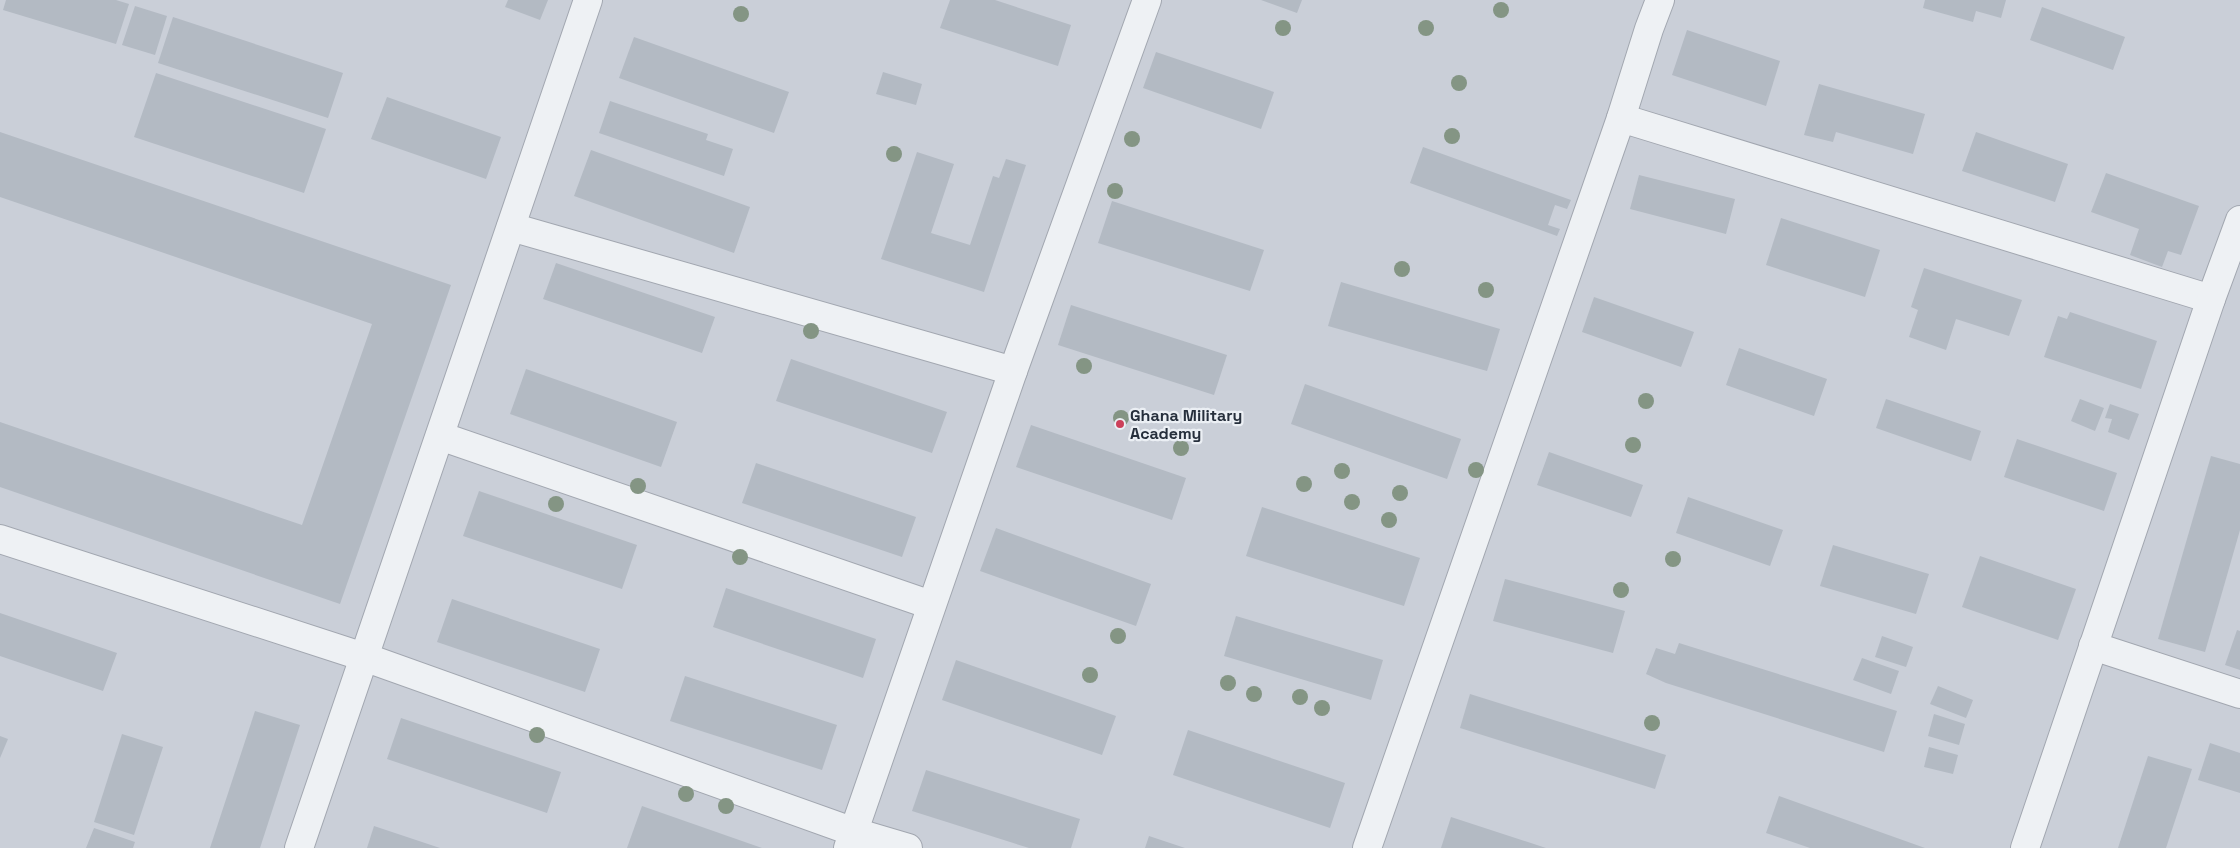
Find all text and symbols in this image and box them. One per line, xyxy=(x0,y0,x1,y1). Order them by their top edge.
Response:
place label: Ghana Military Academy xyxy=(1130,405,1242,444)
marker: Ghana Military Academy xyxy=(1114,418,1126,430)

